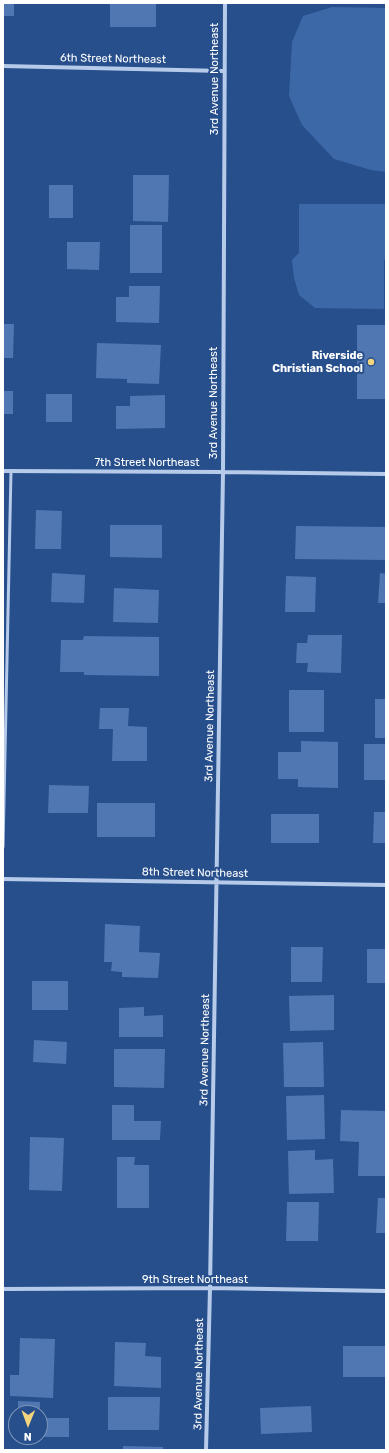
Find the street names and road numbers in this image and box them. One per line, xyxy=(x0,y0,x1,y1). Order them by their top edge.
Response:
street label: 3rd Avenue Northeast xyxy=(208,23,222,135)
street label: 6th Street Northeast xyxy=(60,51,166,67)
street label: 3rd Avenue Northeast xyxy=(207,347,221,459)
street label: 7th Street Northeast xyxy=(94,456,200,470)
street label: 3rd Avenue Northeast xyxy=(202,670,218,782)
street label: 8th Street Northeast xyxy=(142,865,248,881)
street label: 3rd Avenue Northeast xyxy=(197,994,213,1106)
street label: 9th Street Northeast xyxy=(142,1273,248,1287)
street label: 3rd Avenue Northeast xyxy=(191,1318,207,1430)

